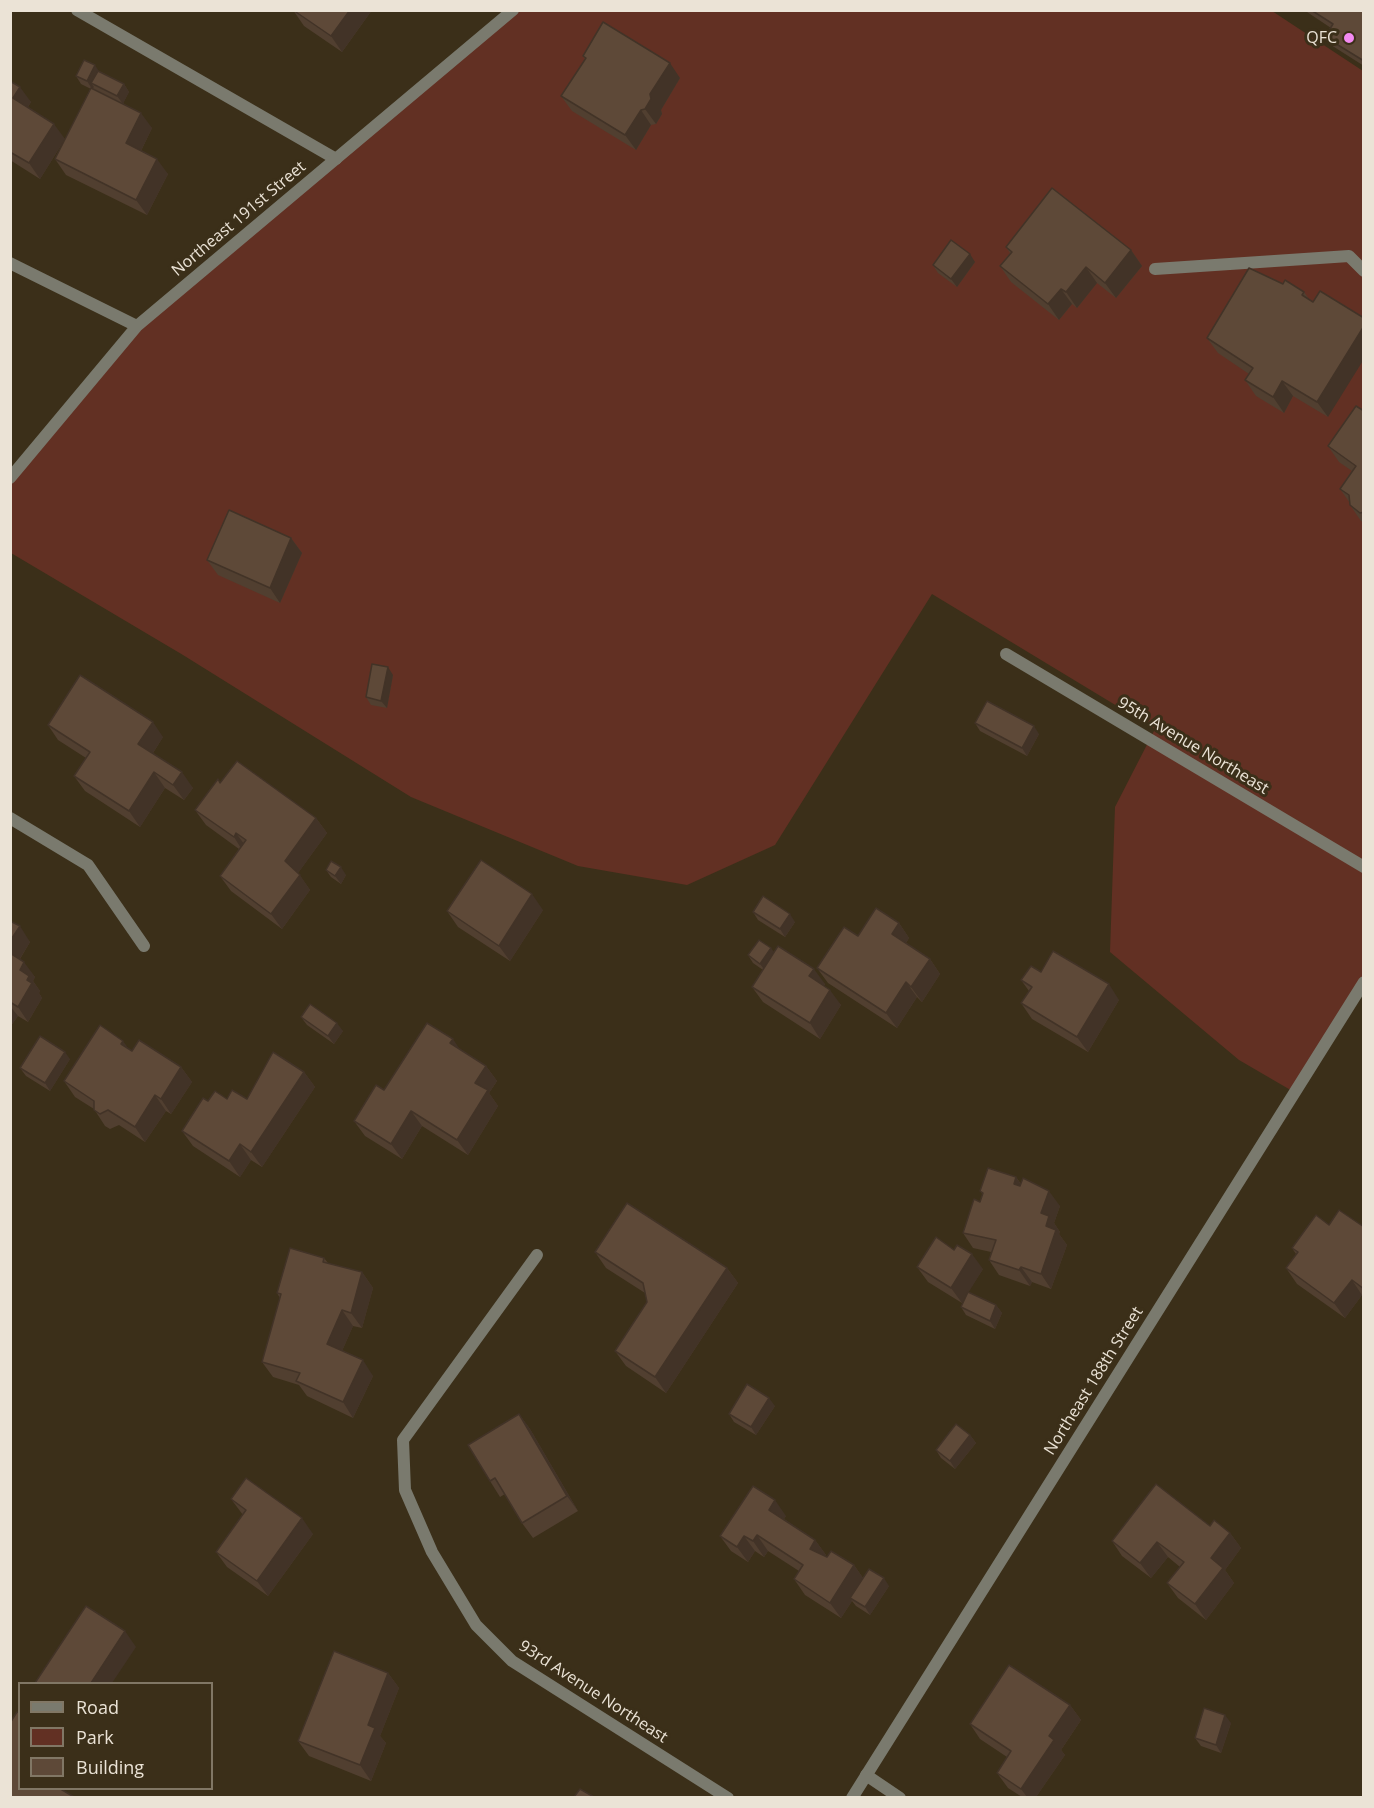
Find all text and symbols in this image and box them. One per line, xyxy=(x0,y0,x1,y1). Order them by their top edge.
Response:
place label: QFC xyxy=(1306,28,1337,48)
marker: QFC xyxy=(1342,31,1356,45)
street label: Northeast 191st Street xyxy=(168,157,310,281)
street label: 95th Avenue Northeast xyxy=(1114,693,1272,799)
street label: Northeast 188th Street xyxy=(1041,1303,1147,1459)
street label: 93rd Avenue Northeast xyxy=(515,1637,671,1747)
legend xyxy=(18,1682,213,1790)
text: Road xyxy=(76,1695,119,1719)
text: Park xyxy=(76,1725,114,1749)
text: Building xyxy=(76,1755,144,1779)

